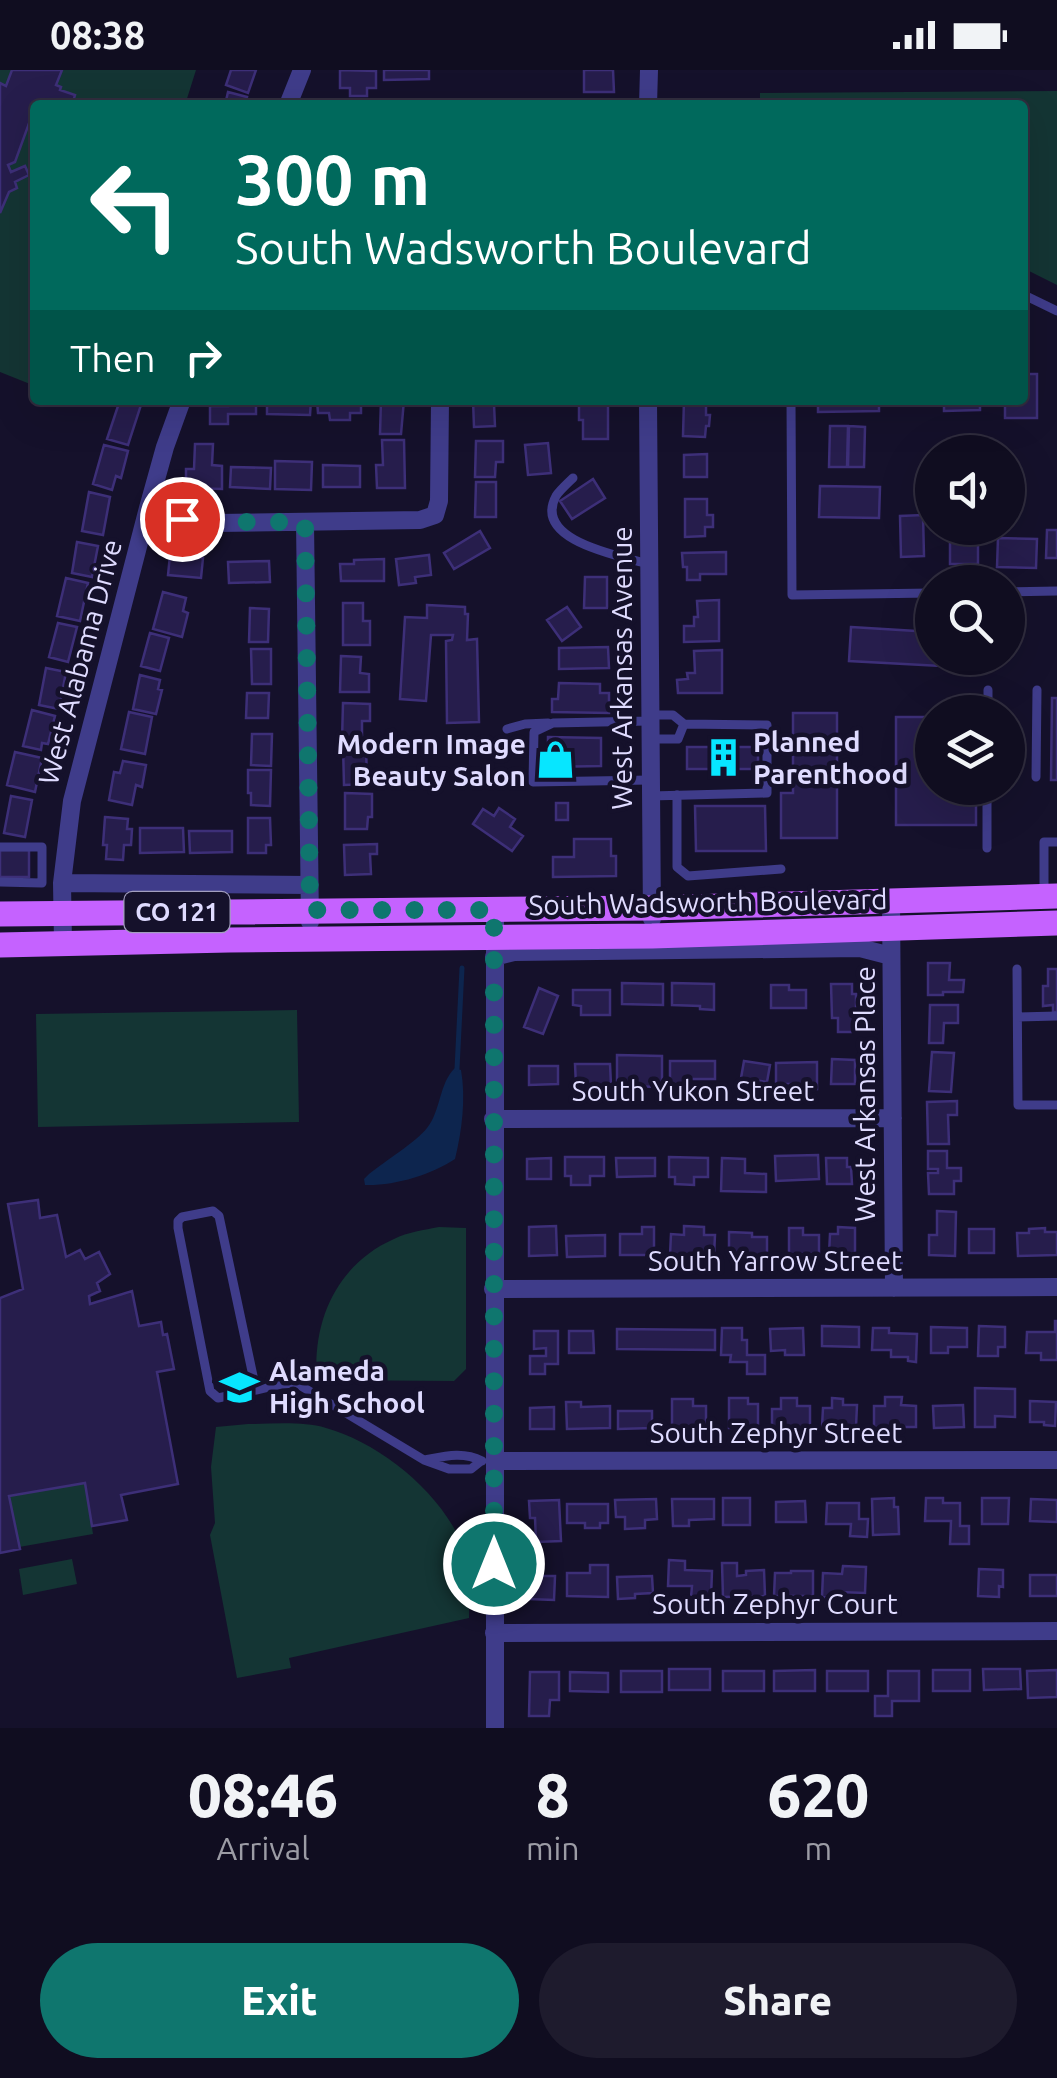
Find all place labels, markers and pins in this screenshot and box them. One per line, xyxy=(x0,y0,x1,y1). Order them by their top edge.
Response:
pin xyxy=(140,477,225,562)
place label: Planned Parenthood xyxy=(753,726,908,789)
place label: Modern Image Beauty Salon xyxy=(336,728,526,791)
building icon: Planned Parenthood xyxy=(702,737,744,779)
shop icon: Modern Image Beauty Salon xyxy=(535,739,577,781)
place label: Alameda High School xyxy=(269,1355,425,1418)
school or university icon: Alameda High School xyxy=(218,1366,260,1408)

